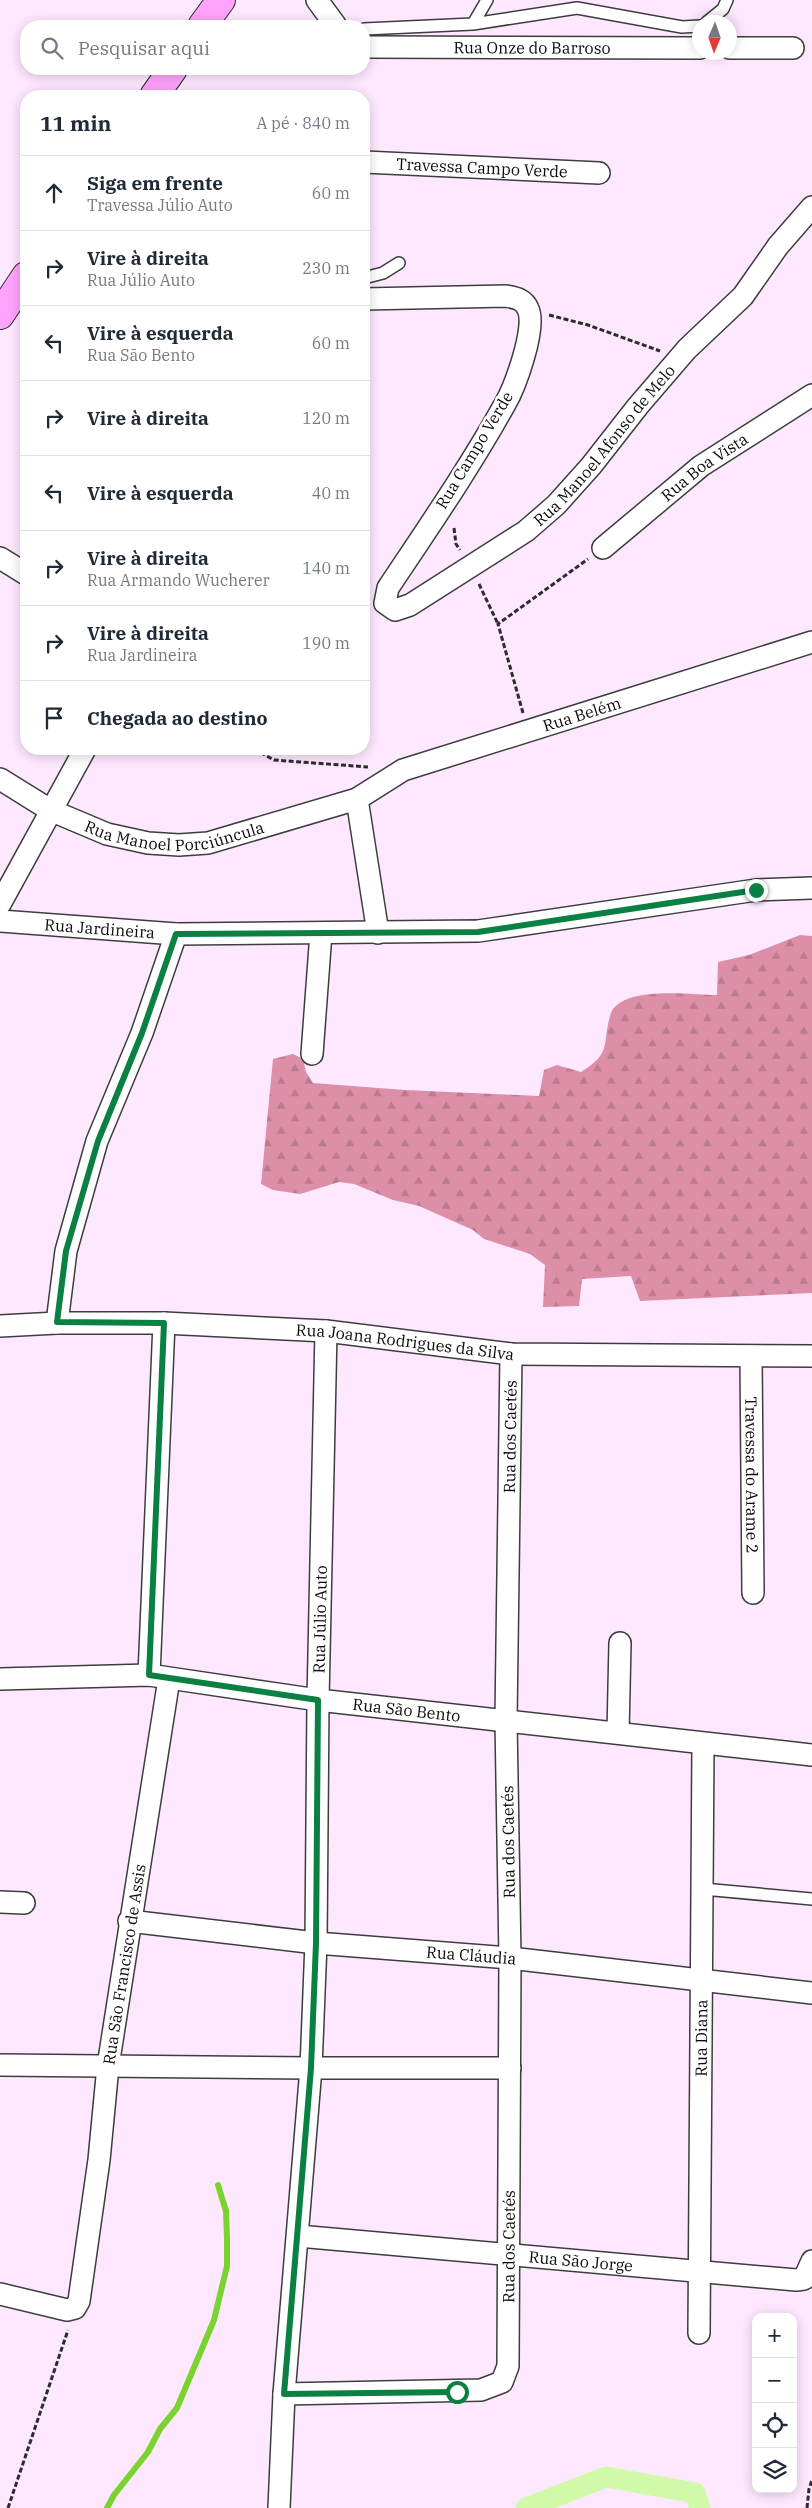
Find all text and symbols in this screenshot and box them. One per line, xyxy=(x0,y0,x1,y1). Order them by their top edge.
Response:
north arrow xyxy=(692,15,737,60)
search box xyxy=(20,20,370,75)
icon: search xyxy=(38,34,66,62)
text: Pesquisar aqui xyxy=(78,36,210,60)
street label: Rua Onze do Barroso xyxy=(453,37,611,58)
text: 11 min xyxy=(40,109,111,137)
text: A pé · 840 m xyxy=(256,113,350,133)
street label: Travessa Campo Verde xyxy=(396,154,568,182)
text: Siga em frente xyxy=(87,171,223,195)
icon: ahead xyxy=(40,179,68,207)
text: 60 m xyxy=(312,183,350,203)
text: Travessa Júlio Auto xyxy=(87,195,233,215)
text: Vire à direita xyxy=(87,246,209,270)
icon: right xyxy=(40,254,68,282)
text: 230 m xyxy=(302,258,350,278)
text: Rua Júlio Auto xyxy=(87,270,195,290)
text: Vire à esquerda xyxy=(87,321,234,345)
icon: left xyxy=(40,329,68,357)
text: 60 m xyxy=(312,333,350,353)
text: Rua São Bento xyxy=(87,345,195,365)
street label: Rua Manoel Afonso de Melo xyxy=(529,360,679,530)
street label: Rua Campo Verde xyxy=(431,388,517,512)
icon: right xyxy=(40,404,68,432)
text: Vire à direita xyxy=(87,406,209,430)
text: 120 m xyxy=(302,408,350,428)
street label: Rua Boa Vista xyxy=(657,429,752,505)
icon: left xyxy=(40,479,68,507)
text: Vire à esquerda xyxy=(87,481,234,505)
text: 40 m xyxy=(312,483,350,503)
text: Vire à direita xyxy=(87,546,209,570)
icon: right xyxy=(40,554,68,582)
text: 140 m xyxy=(302,558,350,578)
text: Rua Armando Wucherer xyxy=(87,570,270,590)
text: Vire à direita xyxy=(87,621,209,645)
icon: right xyxy=(40,629,68,657)
text: 190 m xyxy=(302,633,350,653)
text: Rua Jardineira xyxy=(87,645,198,665)
street label: Rua Belém xyxy=(540,692,624,736)
icon: arrive xyxy=(40,704,68,732)
text: Chegada ao destino xyxy=(87,706,268,730)
street label: Rua Manoel Porciúncula xyxy=(82,816,267,855)
route end xyxy=(745,879,768,902)
street label: Rua Jardineira xyxy=(44,914,156,942)
street label: Rua Joana Rodrigues da Silva xyxy=(295,1320,516,1364)
street label: Rua dos Caetés xyxy=(499,1380,521,1493)
street label: Travessa do Arame 2 xyxy=(741,1396,763,1554)
street label: Rua Júlio Auto xyxy=(309,1565,331,1674)
street label: Rua São Bento xyxy=(352,1694,461,1726)
street label: Rua dos Caetés xyxy=(497,1785,519,1899)
street label: Rua São Francisco de Assis xyxy=(98,1862,150,2066)
street label: Rua Cláudia xyxy=(425,1942,518,1969)
street label: Rua Diana xyxy=(691,1999,711,2077)
street label: Rua dos Caetés xyxy=(498,2190,519,2303)
street label: Rua São Jorge xyxy=(528,2246,634,2276)
map controls xyxy=(752,2313,797,2493)
button: + xyxy=(752,2313,797,2358)
button: − xyxy=(752,2358,797,2403)
route start xyxy=(446,2381,469,2404)
button: locate xyxy=(752,2403,797,2448)
button: layers xyxy=(752,2448,797,2493)

